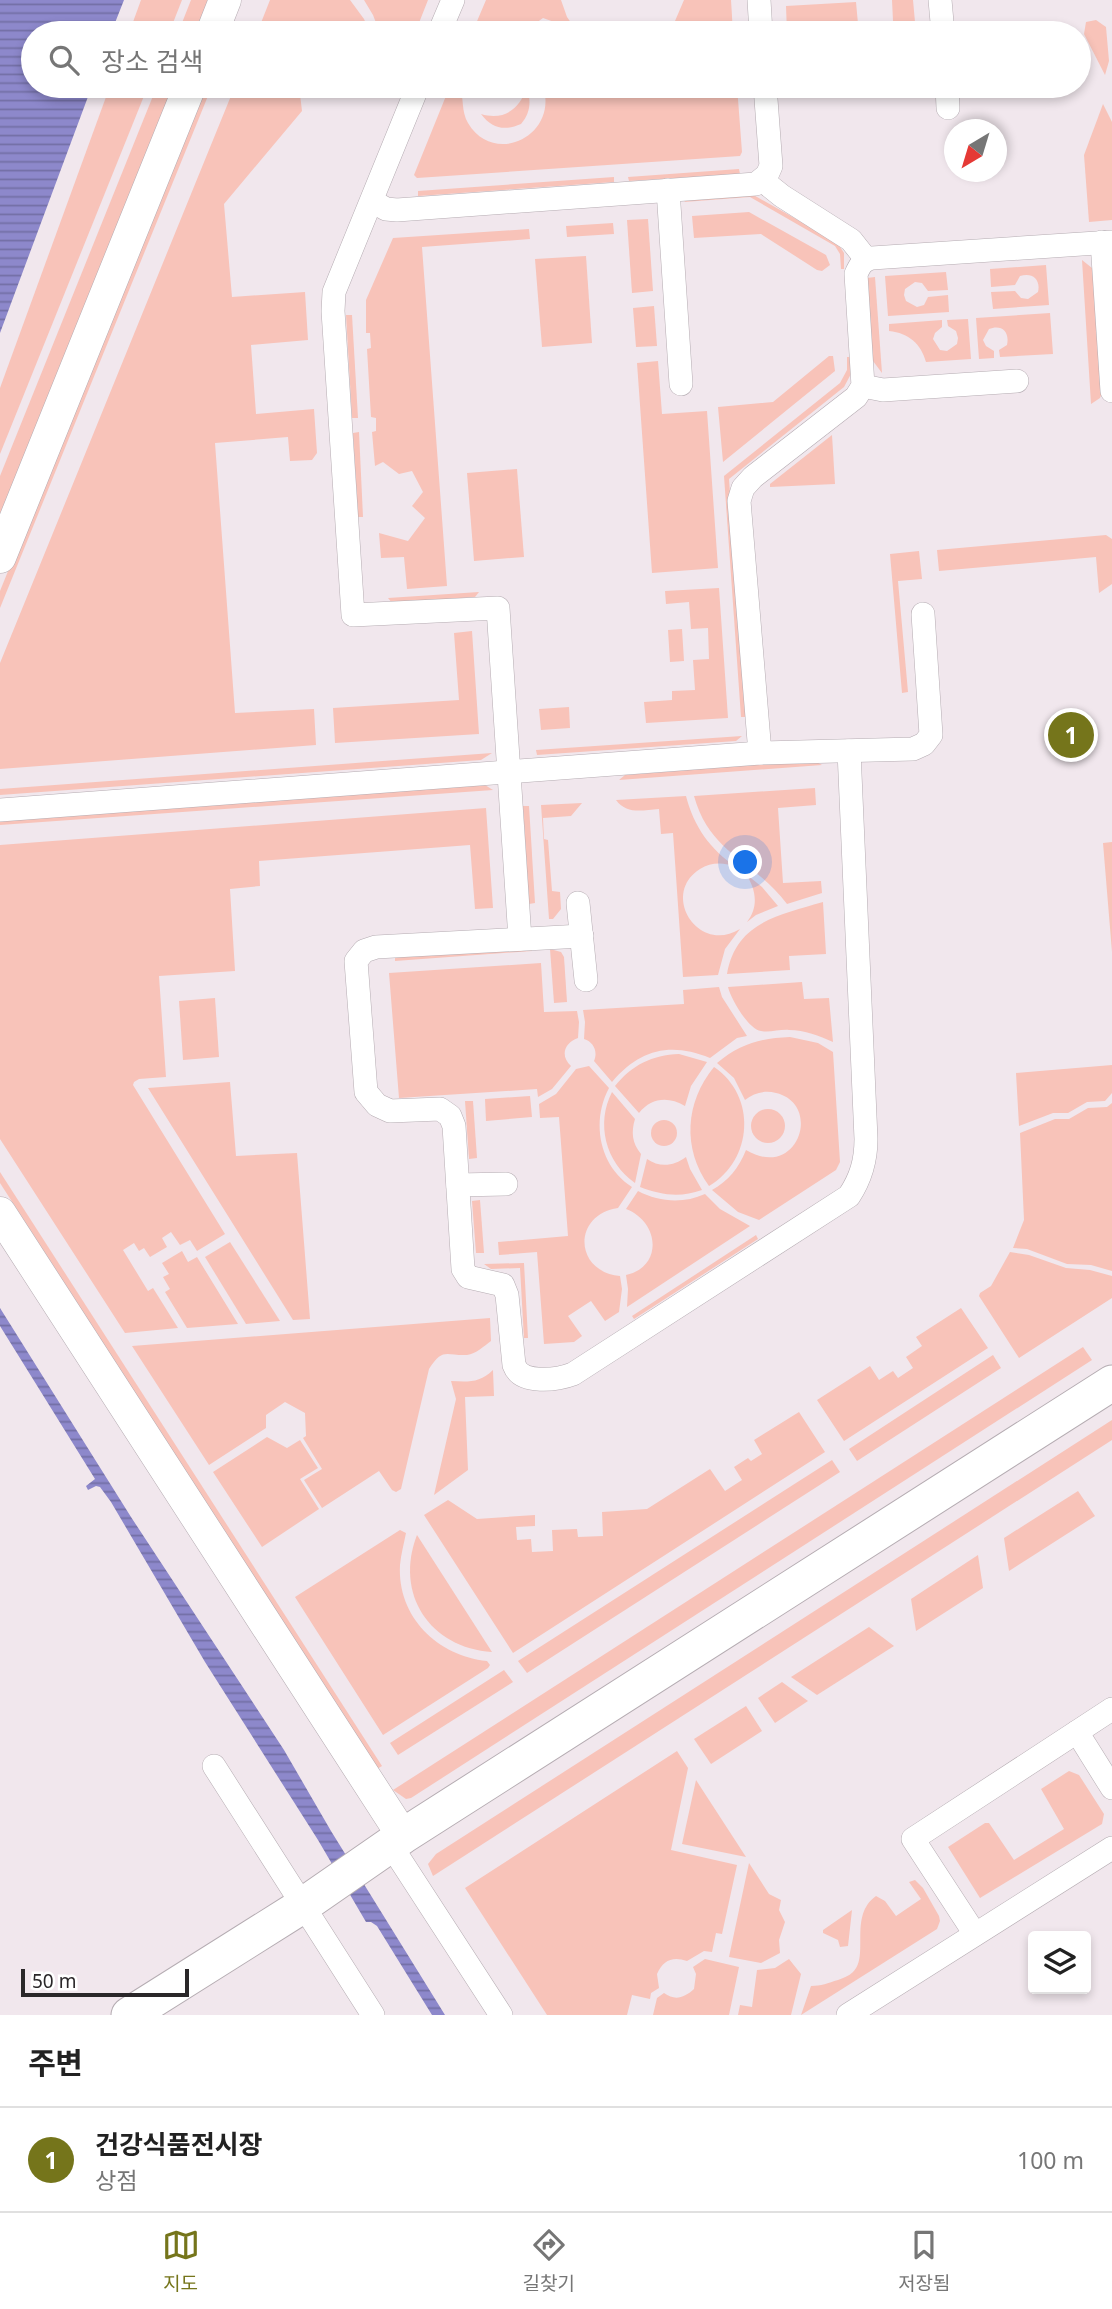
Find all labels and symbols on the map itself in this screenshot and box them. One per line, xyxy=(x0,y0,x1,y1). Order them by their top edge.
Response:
north arrow xyxy=(944,119,1007,182)
pin: 1 xyxy=(1048,709,1094,761)
your location xyxy=(728,845,762,879)
scale bar xyxy=(21,1966,189,1998)

